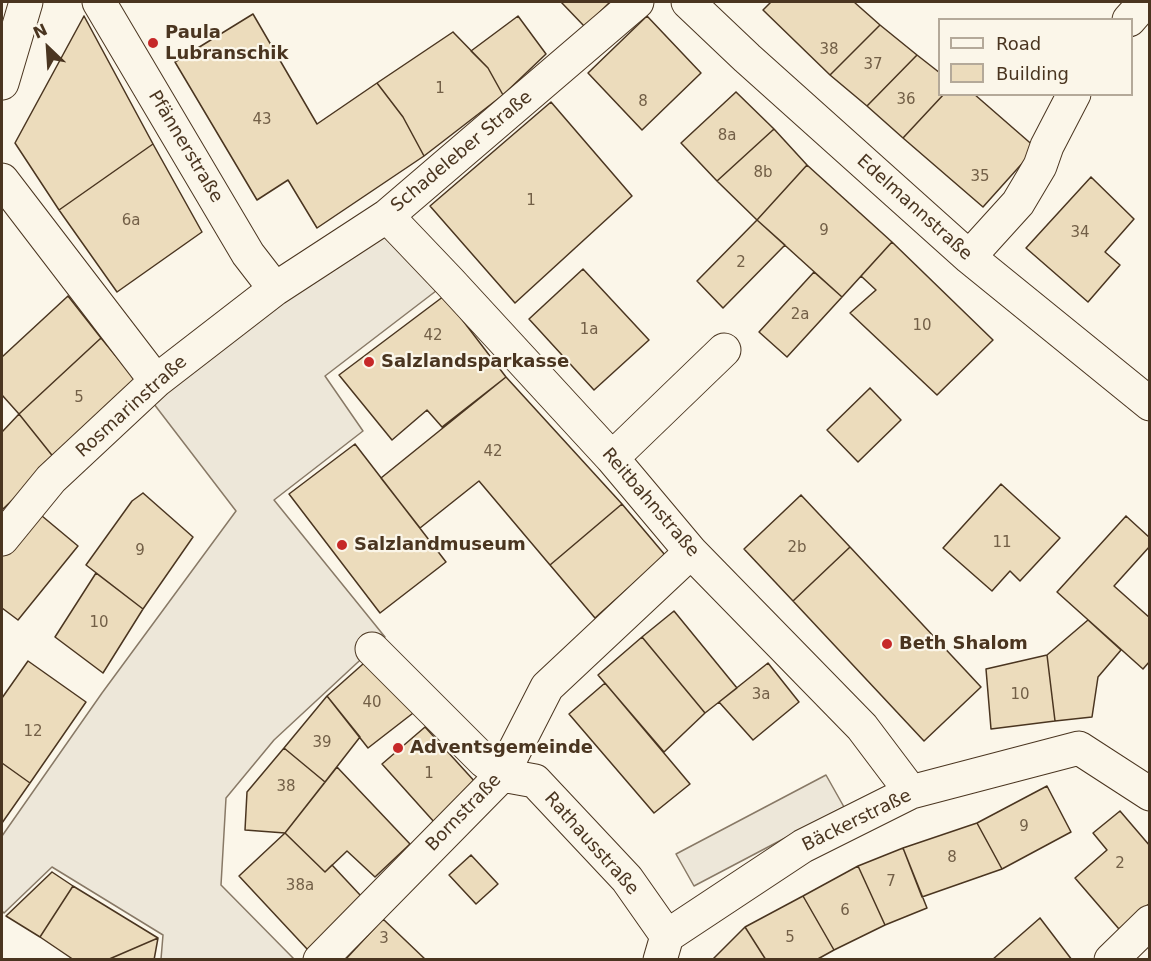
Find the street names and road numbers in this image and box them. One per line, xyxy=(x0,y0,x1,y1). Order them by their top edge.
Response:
street label: Pfännerstraße xyxy=(143,87,227,207)
street label: Schadeleber Straße xyxy=(387,87,537,217)
street label: Edelmannstraße xyxy=(852,151,976,265)
street label: Rosmarinstraße xyxy=(72,352,192,462)
street label: Reitbahnstraße xyxy=(597,444,703,562)
street label: Bornstraße xyxy=(422,770,506,856)
street label: Bäckerstraße xyxy=(799,785,915,857)
street label: Rathausstraße xyxy=(539,788,643,900)

